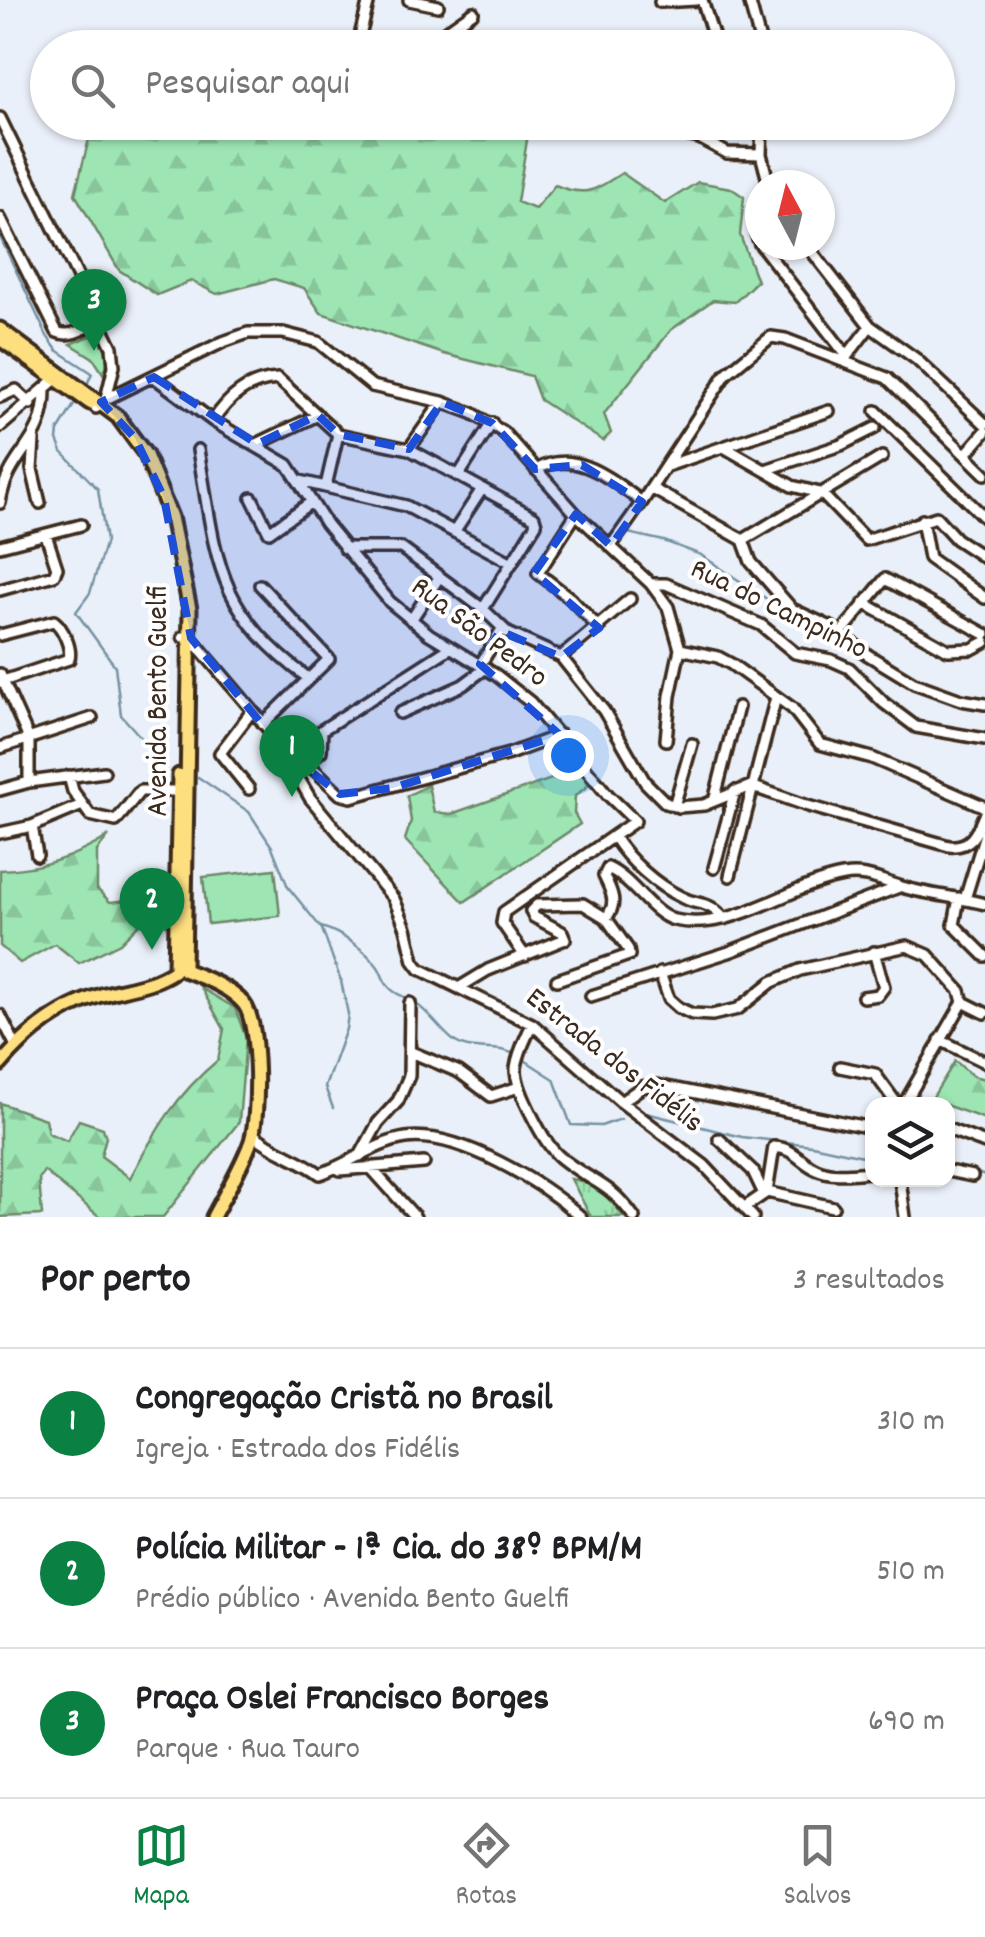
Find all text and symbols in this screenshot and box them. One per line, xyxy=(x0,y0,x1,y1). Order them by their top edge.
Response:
search box xyxy=(30,30,955,140)
icon: search xyxy=(65,58,120,113)
text: Pesquisar aqui xyxy=(145,58,350,113)
north arrow xyxy=(745,170,835,260)
pin: 3 xyxy=(62,268,126,351)
street label: Rua do Campinho xyxy=(682,549,874,673)
street label: Rua São Pedro xyxy=(400,568,556,700)
street label: Avenida Bento Guelfi xyxy=(139,585,182,817)
pin: 1 xyxy=(260,714,324,797)
your location xyxy=(543,730,594,781)
pin: 2 xyxy=(120,868,184,950)
street label: Estrada dos Fidélis xyxy=(515,979,711,1145)
map controls xyxy=(865,1097,955,1187)
button: layers xyxy=(865,1097,955,1187)
text: Por perto xyxy=(40,1252,191,1312)
text: 3 resultados xyxy=(793,1259,945,1305)
text: Congregação Cristã no Brasil xyxy=(135,1373,553,1428)
text: 1 xyxy=(69,1400,76,1446)
text: 310 m xyxy=(877,1400,945,1446)
text: Igreja · Estrada dos Fidélis xyxy=(135,1428,460,1474)
text: Polícia Militar - 1ª Cia. do 38º BPM/M xyxy=(135,1523,642,1578)
text: 2 xyxy=(66,1550,79,1596)
text: 510 m xyxy=(876,1550,945,1596)
text: Prédio público · Avenida Bento Guelfi xyxy=(135,1578,569,1624)
text: Praça Oslei Francisco Borges xyxy=(135,1673,549,1728)
text: 3 xyxy=(65,1700,80,1746)
text: 690 m xyxy=(868,1700,945,1746)
text: Parque · Rua Tauro xyxy=(135,1728,360,1774)
tab: Mapa xyxy=(133,1818,189,1918)
tab: Rotas xyxy=(456,1818,517,1918)
tab: Salvos xyxy=(784,1818,852,1918)

